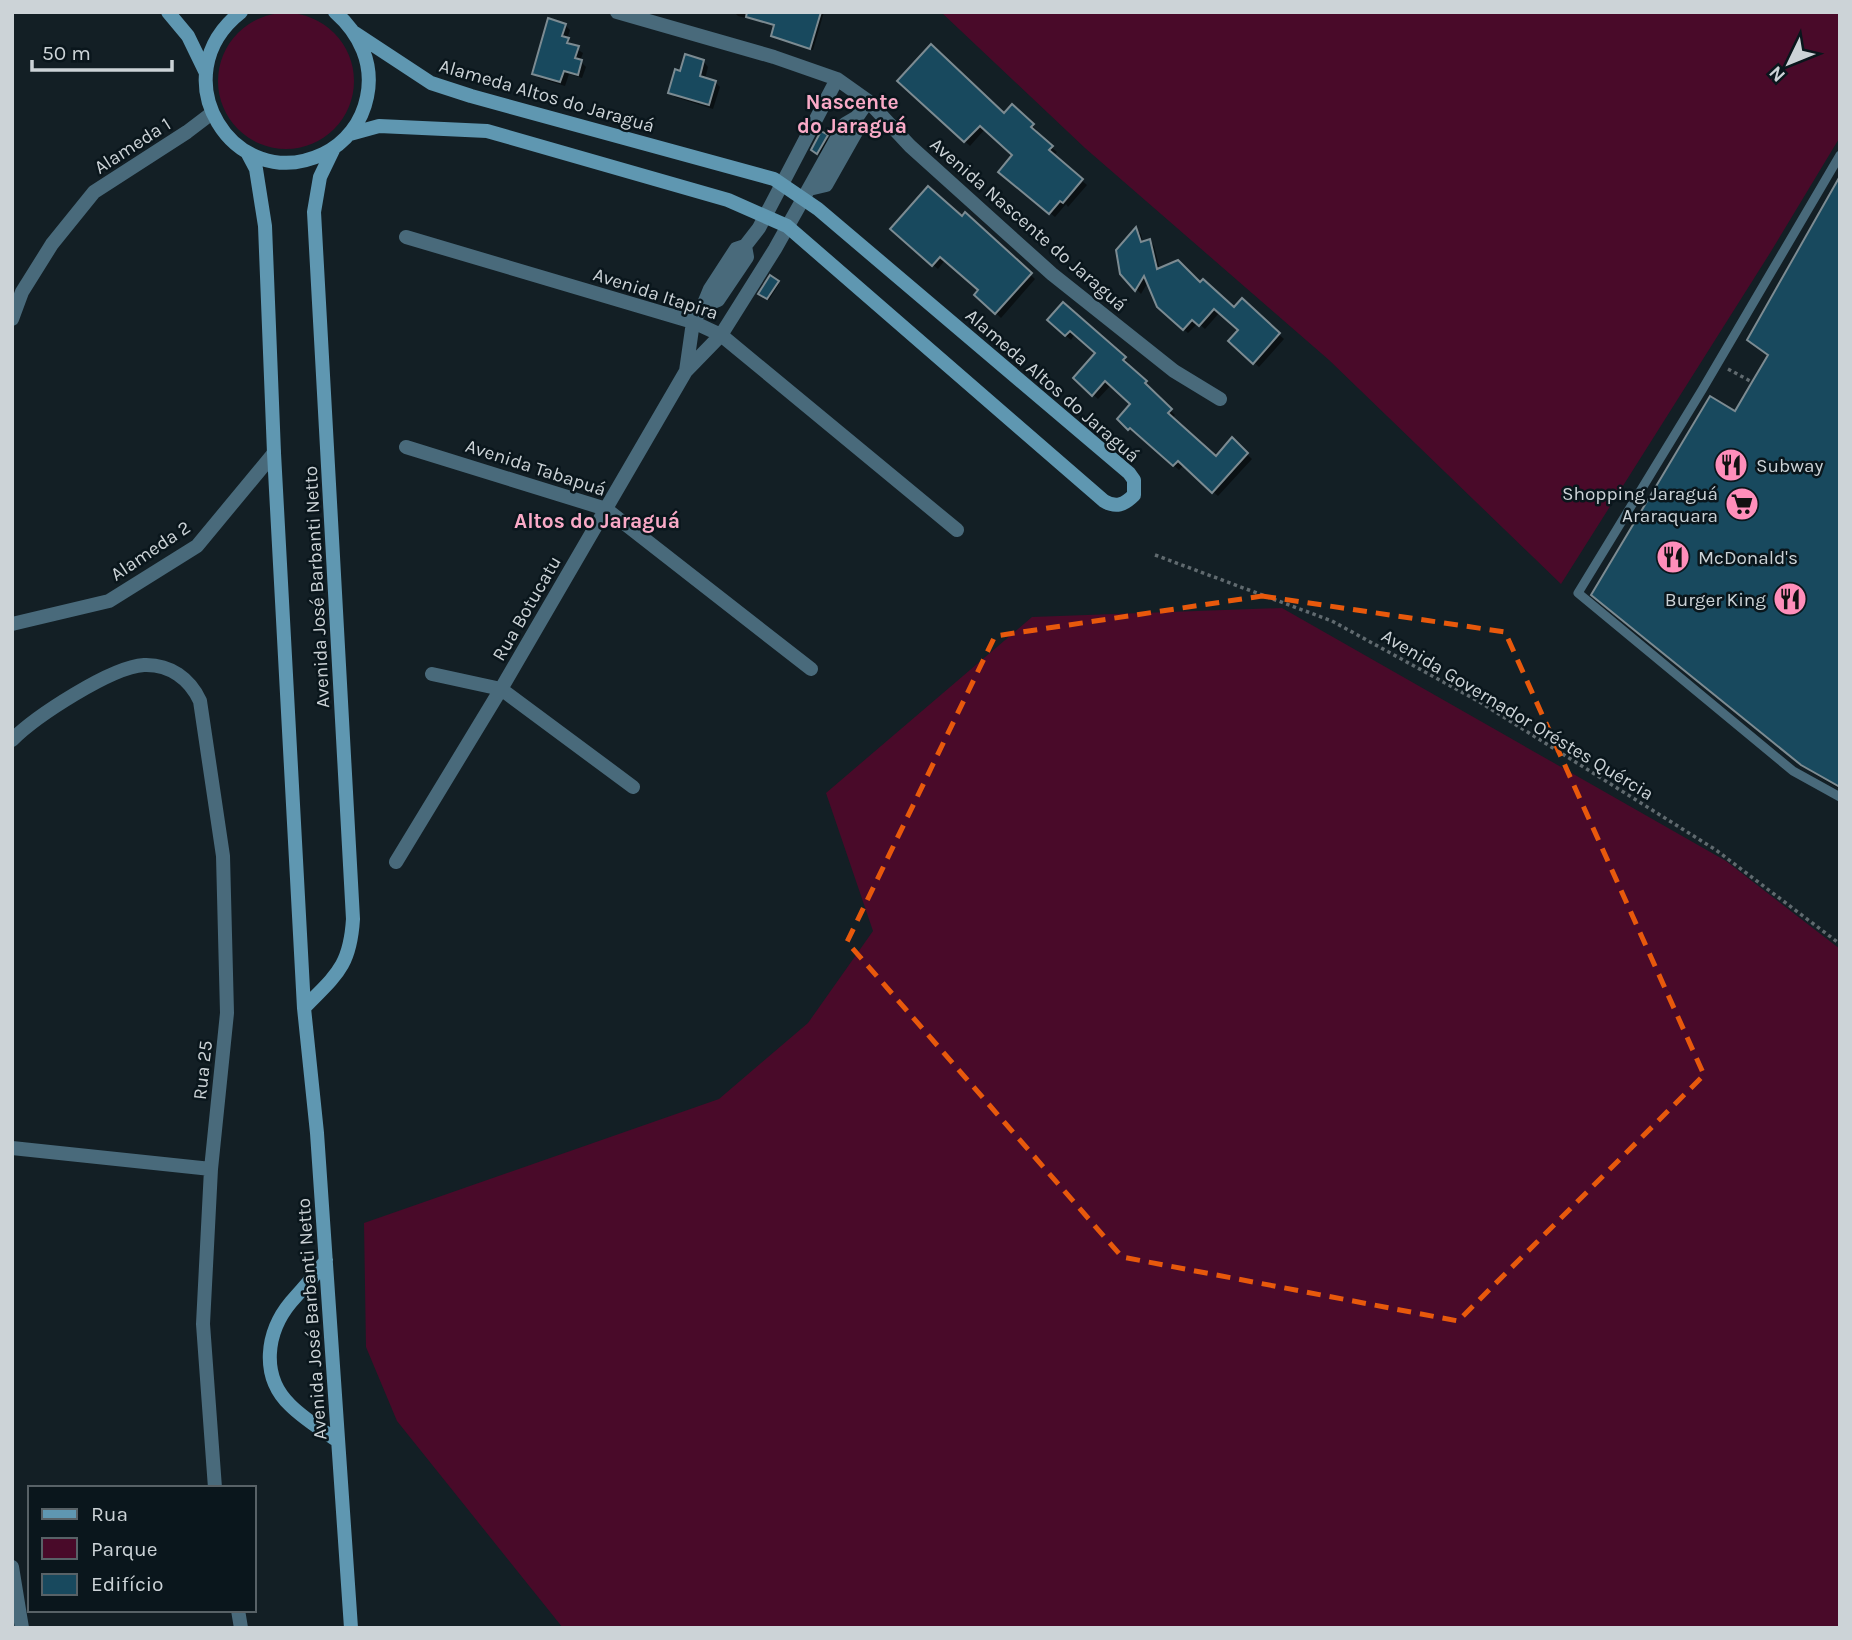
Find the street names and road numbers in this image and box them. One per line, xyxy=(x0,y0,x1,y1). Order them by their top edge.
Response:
street label: Alameda Altos do Jaraguá xyxy=(437,55,657,137)
street label: Alameda 1 xyxy=(90,113,175,179)
street label: Avenida Nascente do Jaraguá xyxy=(926,133,1131,316)
street label: Avenida Itapira xyxy=(590,263,721,325)
street label: Alameda Altos do Jaraguá xyxy=(961,304,1144,467)
street label: Avenida Tabapuá xyxy=(463,435,609,501)
street label: Avenida José Barbanti Netto xyxy=(300,465,334,709)
street label: Alameda 2 xyxy=(106,516,195,586)
street label: Rua Botucatu xyxy=(488,552,566,665)
street label: Avenida Governador Oréstes Quércia xyxy=(1377,625,1658,805)
street label: Rua 25 xyxy=(189,1039,217,1101)
street label: Avenida José Barbanti Netto xyxy=(293,1197,331,1441)

